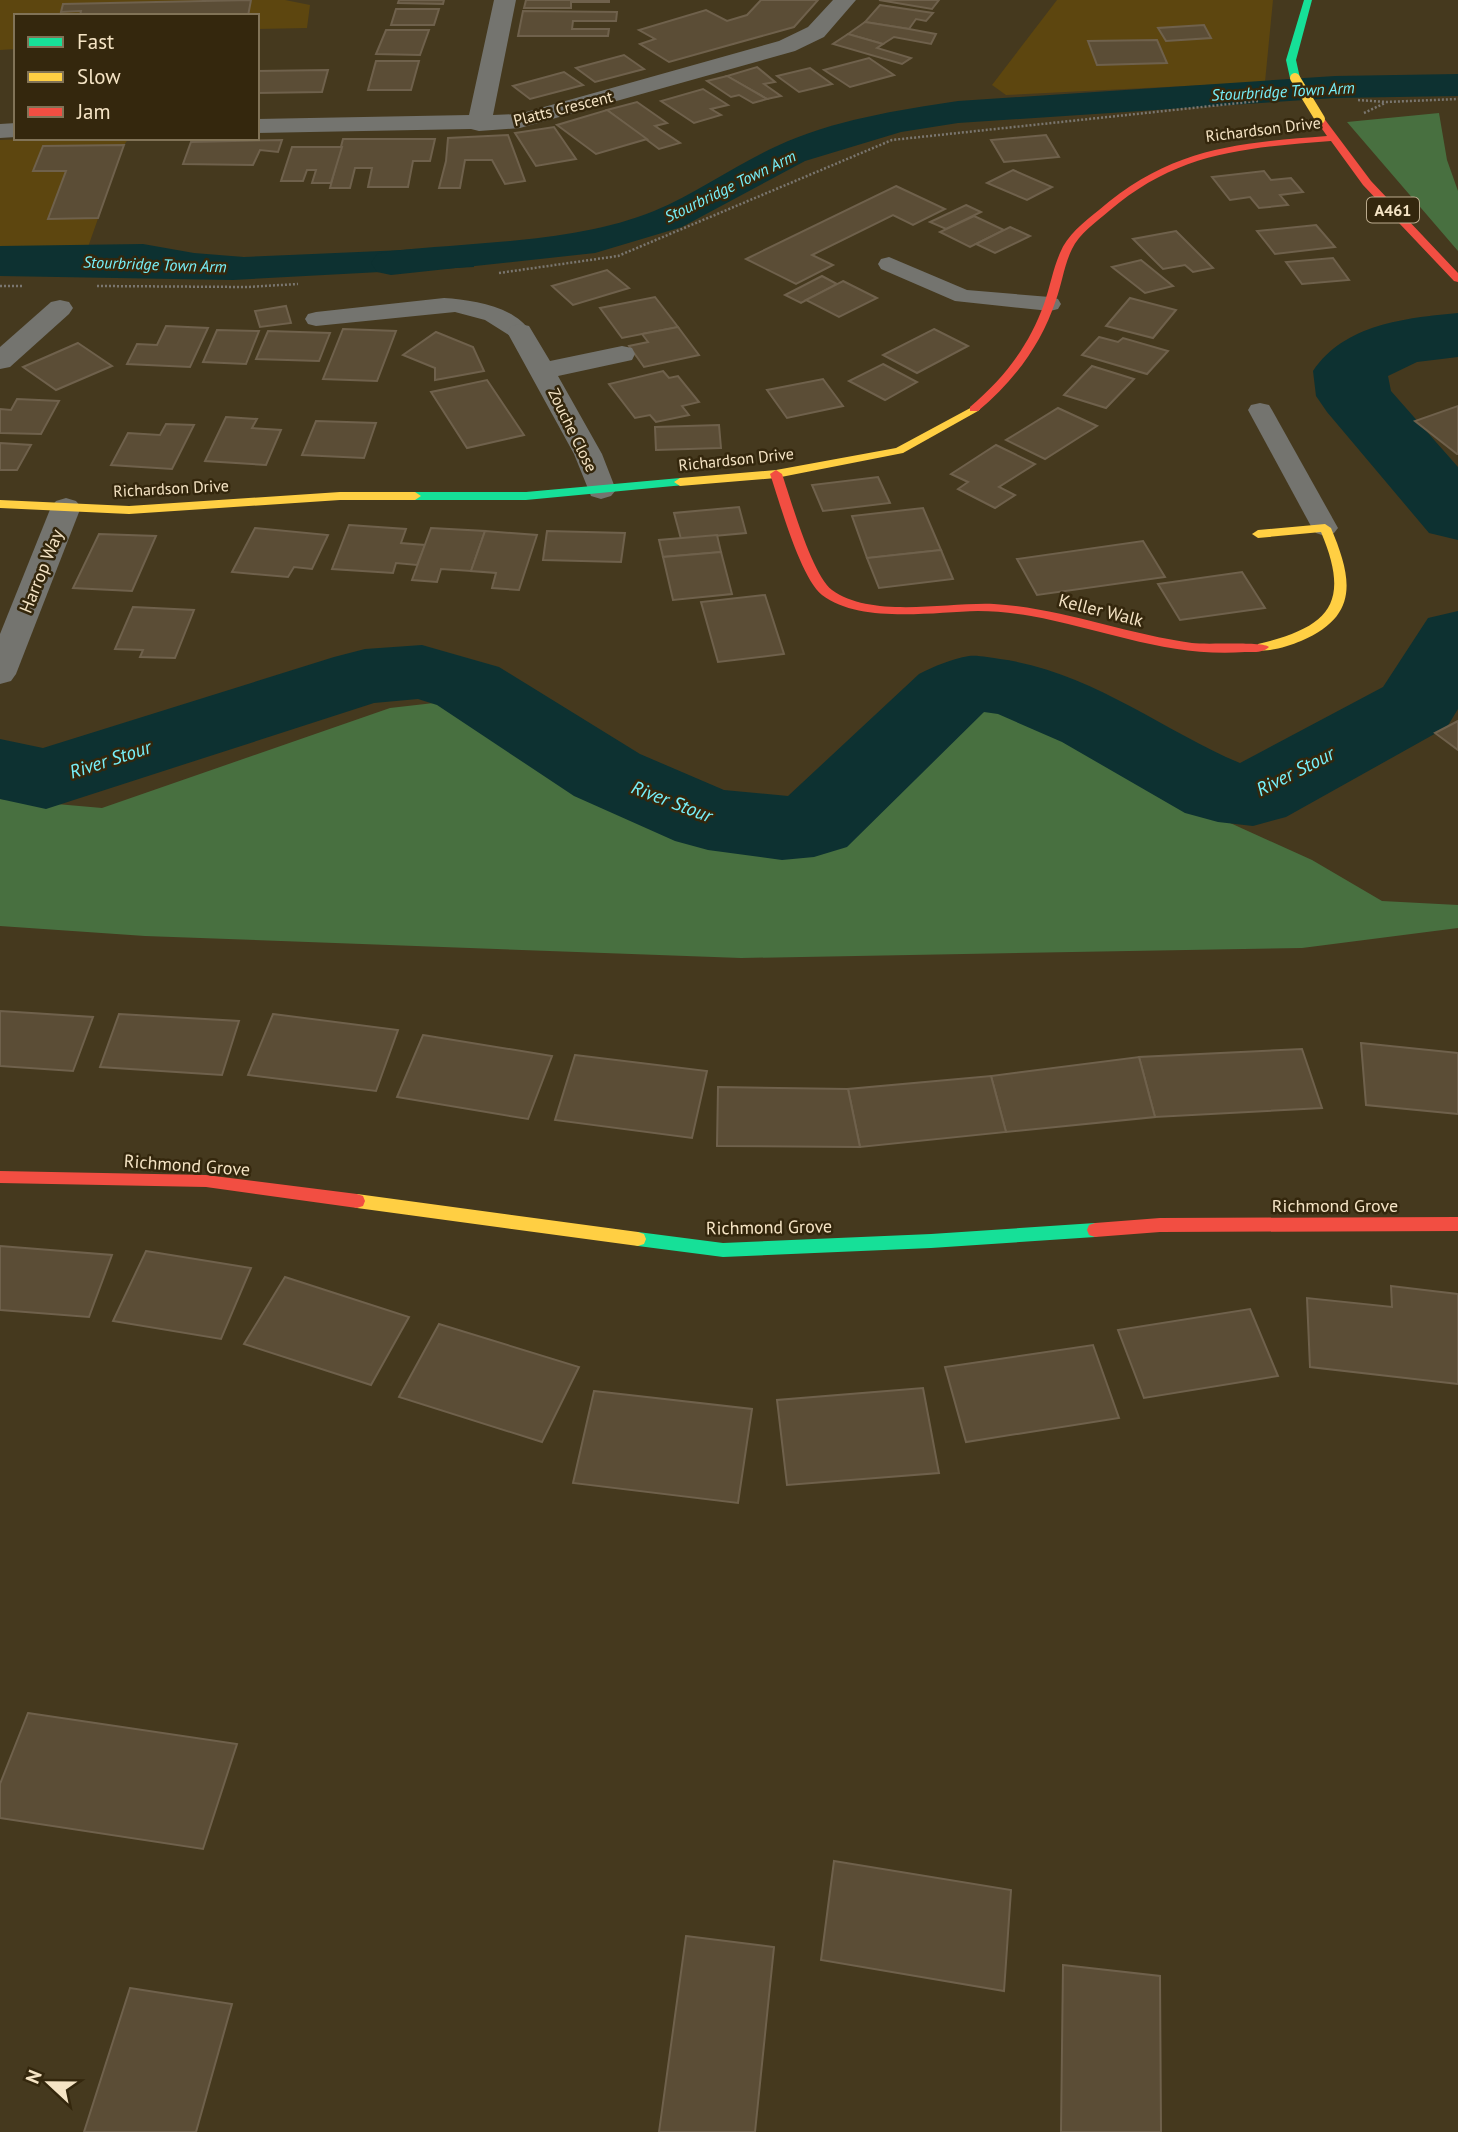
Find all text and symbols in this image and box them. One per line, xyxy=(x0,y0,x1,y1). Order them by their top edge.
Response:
legend xyxy=(14,14,259,140)
text: Fast xyxy=(77,28,114,55)
text: Slow xyxy=(77,63,121,90)
water label: Stourbridge Town Arm xyxy=(1211,77,1355,105)
street label: Platts Crescent xyxy=(511,86,615,130)
text: Jam xyxy=(76,98,111,125)
street label: Richardson Drive xyxy=(1204,112,1322,146)
water label: Stourbridge Town Arm xyxy=(661,146,799,226)
road number: A461 xyxy=(1367,198,1419,222)
water label: Stourbridge Town Arm xyxy=(83,252,227,276)
street label: Zouche Close xyxy=(544,385,602,475)
street label: Richardson Drive xyxy=(677,443,795,475)
street label: Richardson Drive xyxy=(113,475,229,501)
street label: Harrop Way xyxy=(14,525,68,616)
street label: Keller Walk xyxy=(1056,588,1146,632)
water label: River Stour xyxy=(66,734,156,783)
water label: River Stour xyxy=(1252,740,1340,801)
water label: River Stour xyxy=(628,775,717,828)
street label: Richmond Grove xyxy=(123,1149,251,1181)
street label: Richmond Grove xyxy=(1272,1194,1398,1217)
street label: Richmond Grove xyxy=(706,1214,832,1240)
north arrow xyxy=(14,2048,84,2118)
text: N xyxy=(20,2066,47,2087)

